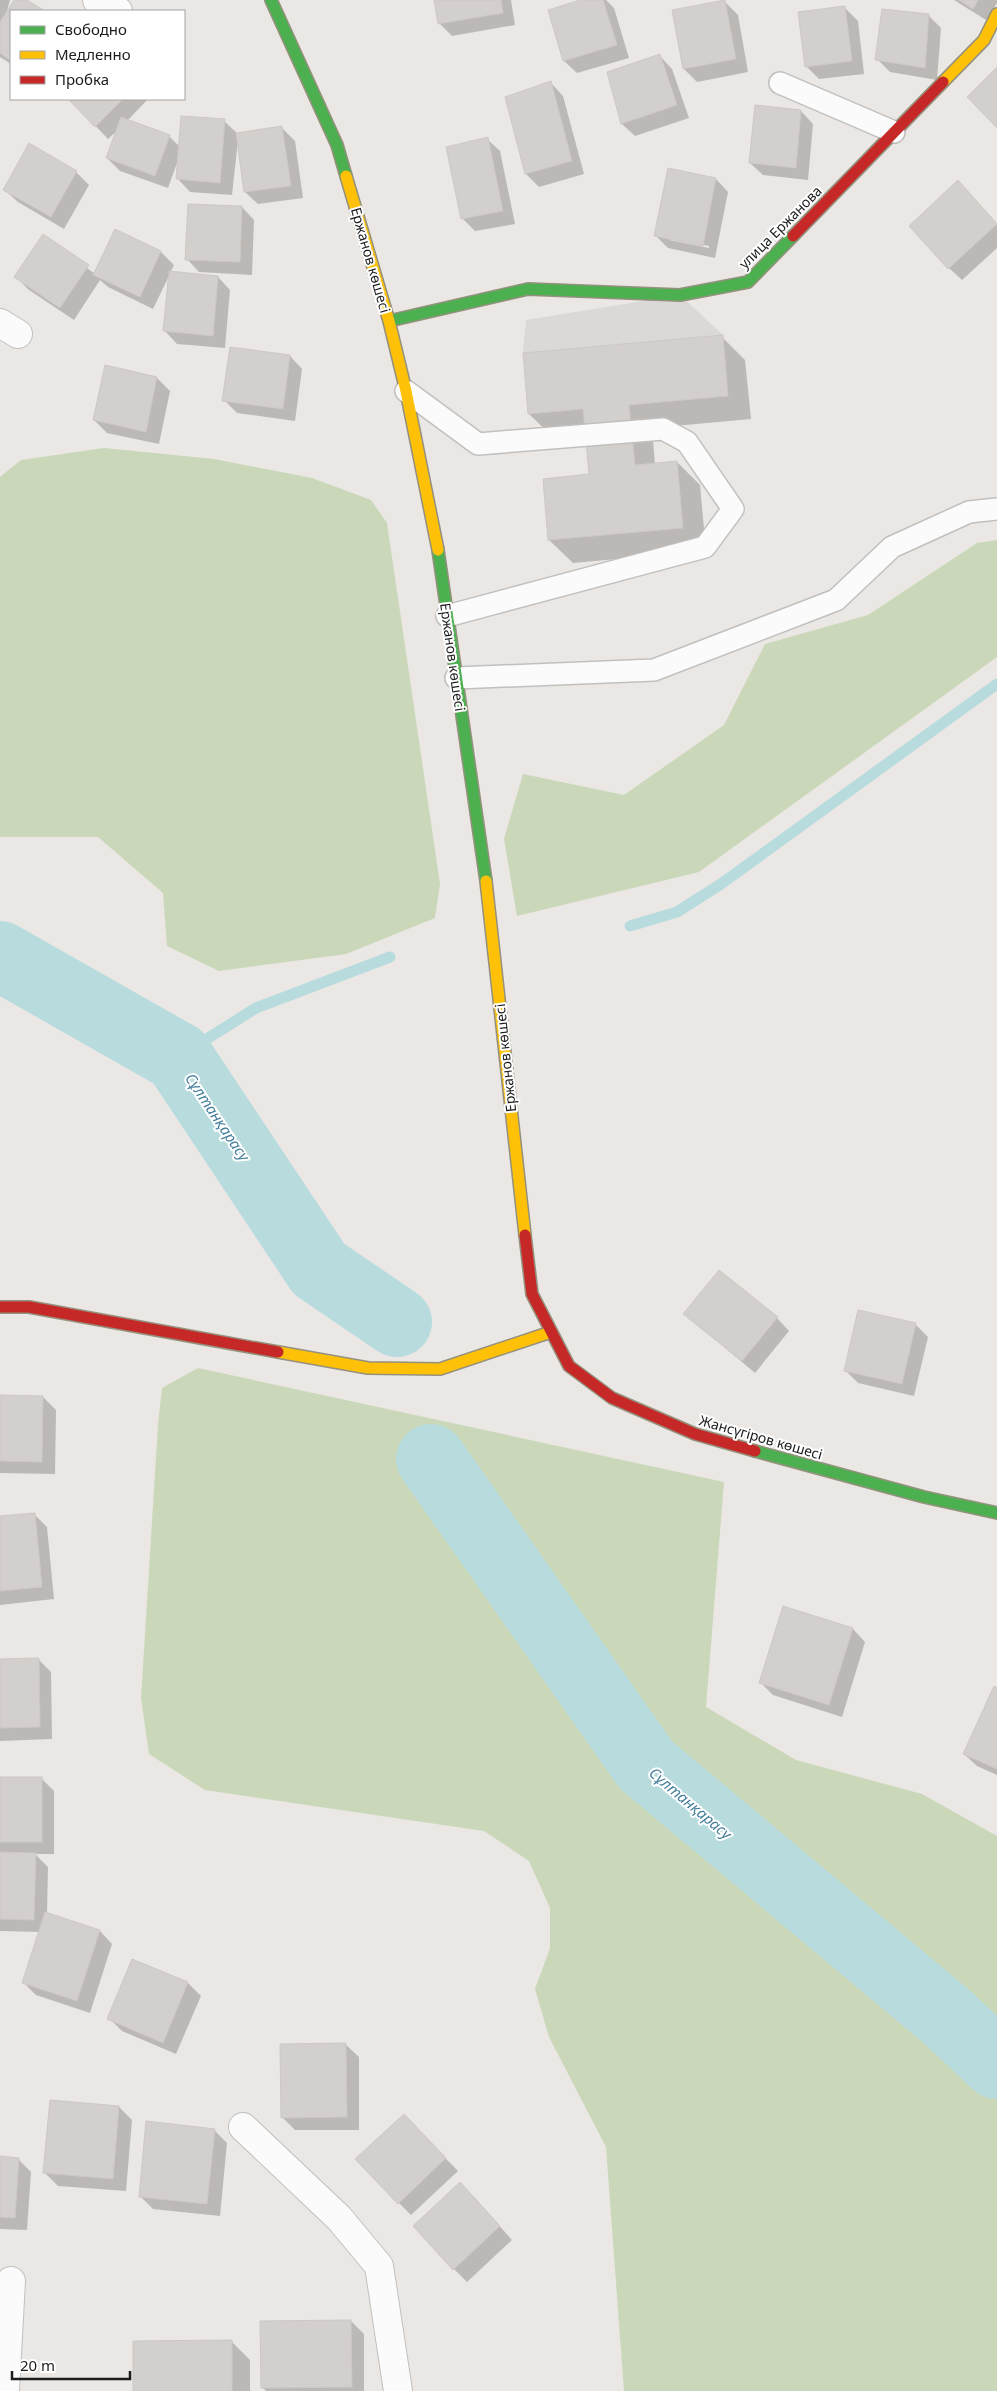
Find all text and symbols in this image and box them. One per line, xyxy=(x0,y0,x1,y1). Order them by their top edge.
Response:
legend xyxy=(10,10,185,100)
text: Свободно xyxy=(55,19,127,39)
text: Медленно xyxy=(55,44,131,64)
text: Пробка xyxy=(55,69,109,89)
street label: улица Ержанова xyxy=(734,181,826,273)
street label: Ержанов көшесі xyxy=(347,205,395,315)
street label: Ержанов көшесі xyxy=(436,602,470,712)
street label: Ержанов көшесі xyxy=(490,1003,520,1113)
water label: Сұлтанқарасу xyxy=(181,1069,255,1165)
street label: Жансүгіров көшесі xyxy=(697,1410,825,1464)
water label: Сұлтанқарасу xyxy=(646,1763,737,1844)
scale bar xyxy=(12,2348,130,2380)
text: 20 m xyxy=(20,2355,55,2375)

